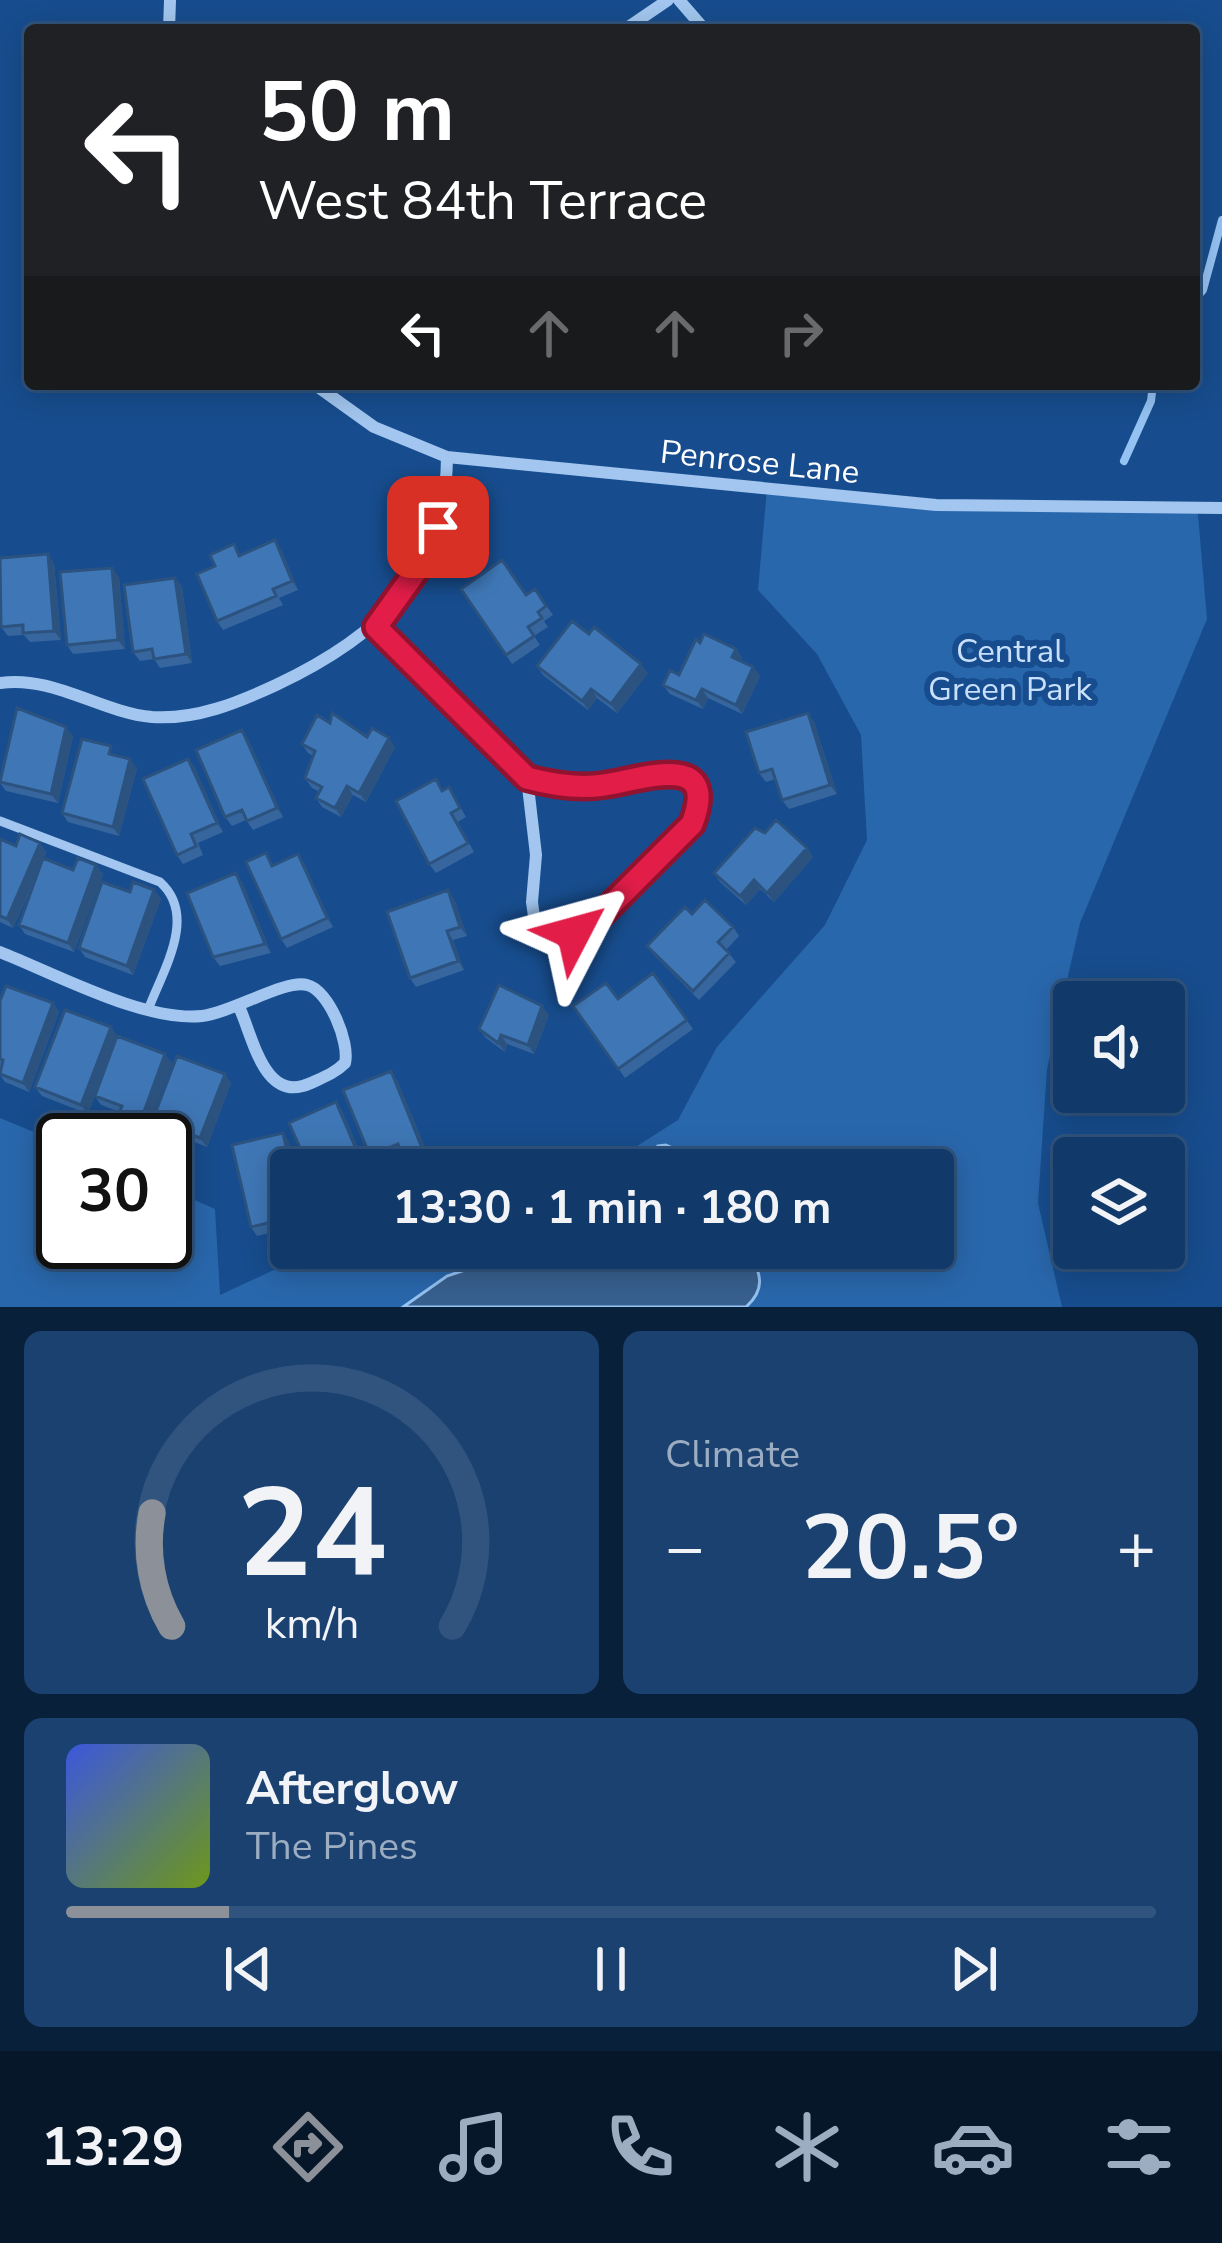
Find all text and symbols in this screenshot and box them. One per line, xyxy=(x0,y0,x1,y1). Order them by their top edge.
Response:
text: 50 m xyxy=(258,55,455,170)
icon: left xyxy=(60,72,216,228)
text: West 84th Terrace xyxy=(258,164,707,238)
icon: left xyxy=(390,300,456,366)
icon: ahead xyxy=(516,300,582,366)
icon: ahead xyxy=(642,300,708,366)
icon: right xyxy=(768,300,834,366)
street label: Penrose Lane xyxy=(658,430,862,495)
pin xyxy=(387,476,489,578)
icon: arrive xyxy=(405,494,471,560)
park label: Central Green Park xyxy=(928,629,1092,712)
position arrow xyxy=(511,870,637,996)
map controls xyxy=(1053,981,1185,1269)
button: sound xyxy=(1053,981,1185,1113)
speed limit sign: 30 xyxy=(36,1113,192,1269)
button: layers xyxy=(1053,1137,1185,1269)
text: 13:30 · 1 min · 180 m xyxy=(392,1178,832,1239)
text: Climate xyxy=(665,1428,800,1481)
text: 24 xyxy=(237,1449,386,1619)
text: 20.5° xyxy=(801,1487,1020,1610)
text: − xyxy=(665,1503,705,1593)
text: + xyxy=(1116,1503,1156,1593)
text: km/h xyxy=(264,1594,359,1652)
text: Afterglow xyxy=(246,1759,458,1820)
text: The Pines xyxy=(246,1820,418,1873)
icon: previous xyxy=(215,1936,281,2002)
icon: pause xyxy=(578,1936,644,2002)
icon: next xyxy=(941,1936,1007,2002)
icon: directions xyxy=(266,2105,350,2189)
icon: music xyxy=(432,2105,516,2189)
icon: phone xyxy=(598,2105,682,2189)
icon: climate xyxy=(765,2105,849,2189)
icon: car xyxy=(931,2105,1015,2189)
icon: filters xyxy=(1097,2105,1181,2189)
text: 13:29 xyxy=(41,2110,184,2184)

